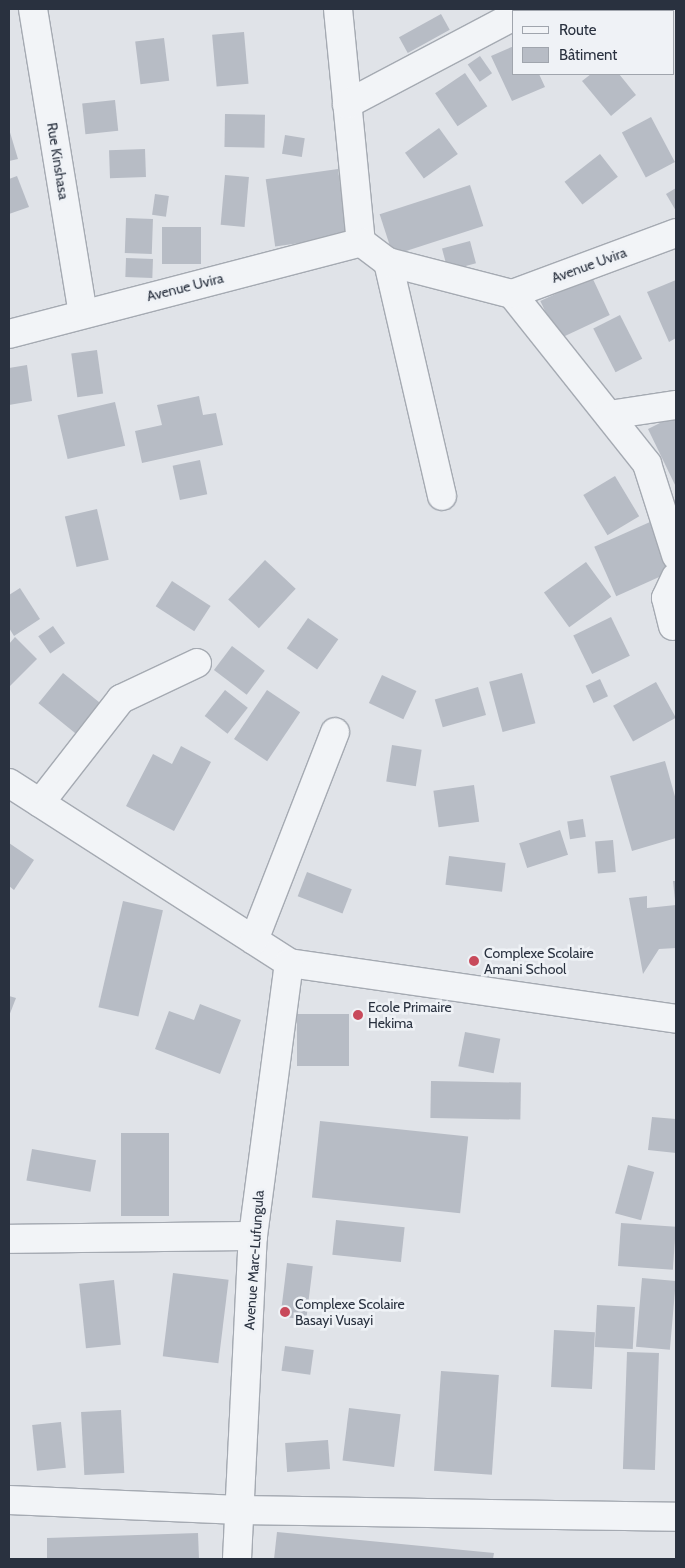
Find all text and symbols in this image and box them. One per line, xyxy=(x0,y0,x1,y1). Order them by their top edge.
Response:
legend xyxy=(512,10,675,75)
text: Route xyxy=(559,21,597,39)
text: Bâtiment xyxy=(559,46,617,64)
street label: Rue Kinshasa xyxy=(44,121,72,201)
street label: Avenue Uvira xyxy=(549,244,629,286)
street label: Avenue Uvira xyxy=(145,269,225,305)
place label: Complexe Scolaire Amani School xyxy=(484,945,594,978)
marker: Complexe Scolaire Amani School xyxy=(468,955,480,967)
place label: Ecole Primaire Hekima xyxy=(368,999,452,1032)
marker: Ecole Primaire Hekima xyxy=(352,1009,364,1021)
street label: Avenue Marc-Lufungula xyxy=(241,1190,267,1330)
place label: Complexe Scolaire Basayi Vusayi xyxy=(295,1296,405,1328)
marker: Complexe Scolaire Basayi Vusayi xyxy=(279,1306,291,1318)

